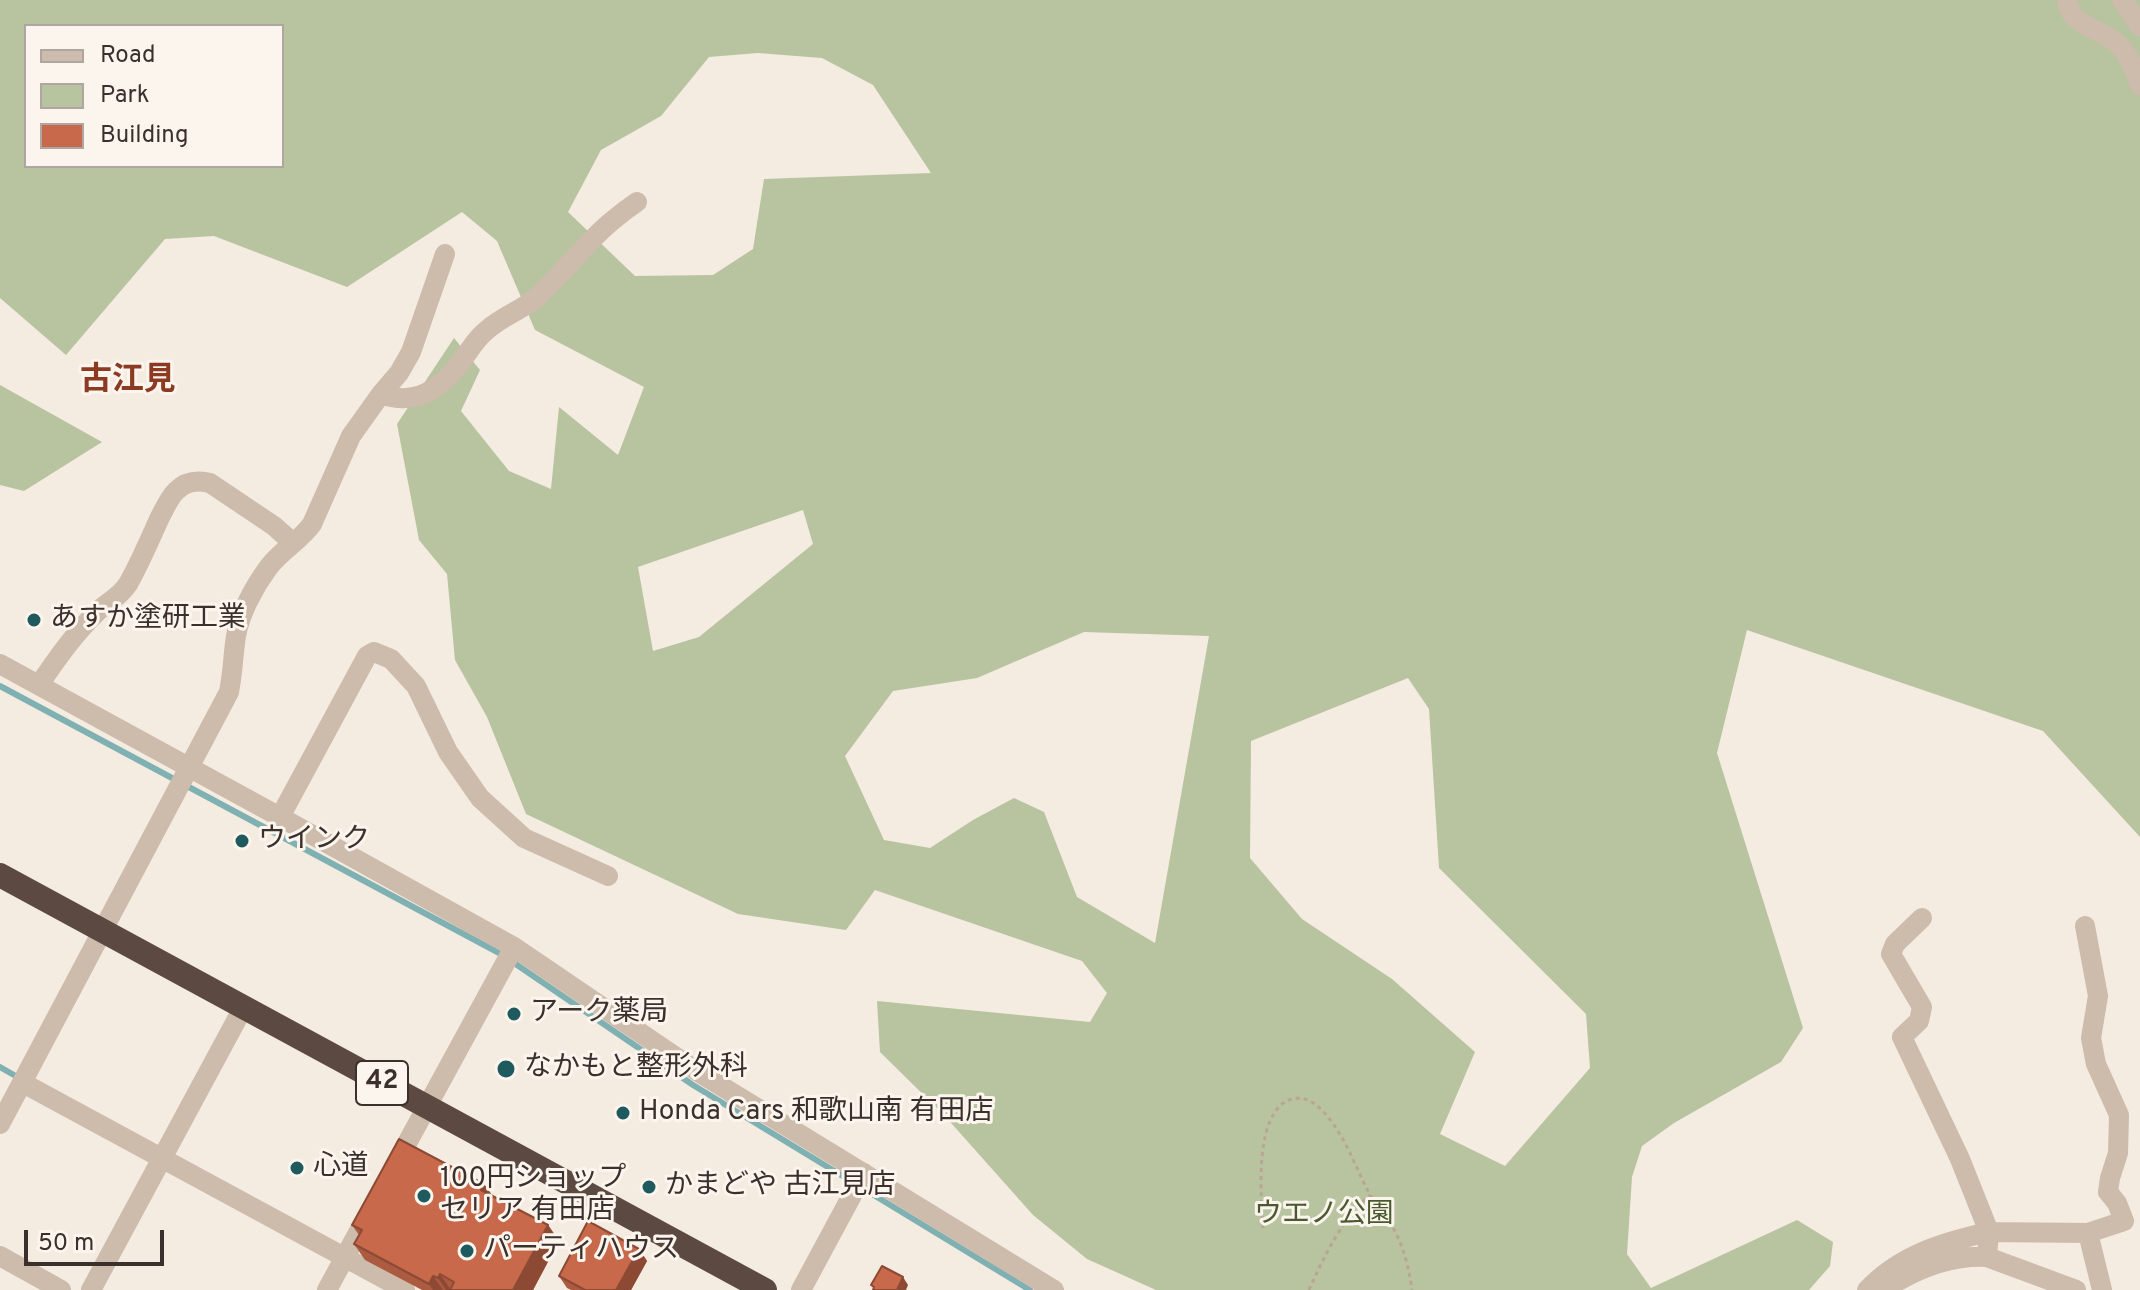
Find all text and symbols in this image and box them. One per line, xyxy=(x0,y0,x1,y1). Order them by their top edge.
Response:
legend xyxy=(24,24,284,168)
text: Road xyxy=(100,41,156,71)
text: Park xyxy=(100,81,150,111)
text: Building xyxy=(100,121,189,151)
district label: 古江見 xyxy=(80,364,176,402)
place label: あすか塗研工業 xyxy=(50,603,246,637)
marker: あすか塗研工業 xyxy=(25,611,43,629)
place label: ウインク xyxy=(258,824,370,858)
marker: ウインク xyxy=(233,832,251,850)
place label: アーク薬局 xyxy=(530,997,668,1031)
marker: アーク薬局 xyxy=(505,1005,523,1023)
place label: なかもと整形外科 xyxy=(524,1052,748,1086)
marker: なかもと整形外科 xyxy=(495,1058,517,1080)
road number: 42 xyxy=(356,1061,408,1105)
place label: Honda Cars 和歌山南 有田店 xyxy=(639,1096,993,1130)
marker: Honda Cars 和歌山南 有田店 xyxy=(614,1104,632,1122)
place label: 心道 xyxy=(313,1151,369,1185)
marker: 心道 xyxy=(288,1159,306,1177)
place label: 100円ショップ セリア 有田店 xyxy=(440,1163,626,1229)
place label: かまどや 古江見店 xyxy=(665,1170,896,1204)
marker: かまどや 古江見店 xyxy=(640,1178,658,1196)
marker: 100円ショップ セリア 有田店 xyxy=(415,1187,433,1205)
park label: ウエノ公園 xyxy=(1254,1199,1394,1233)
scale bar xyxy=(28,1214,168,1264)
text: 50 m xyxy=(38,1229,94,1259)
place label: パーティハウス xyxy=(483,1234,679,1268)
marker: パーティハウス xyxy=(458,1242,476,1260)

